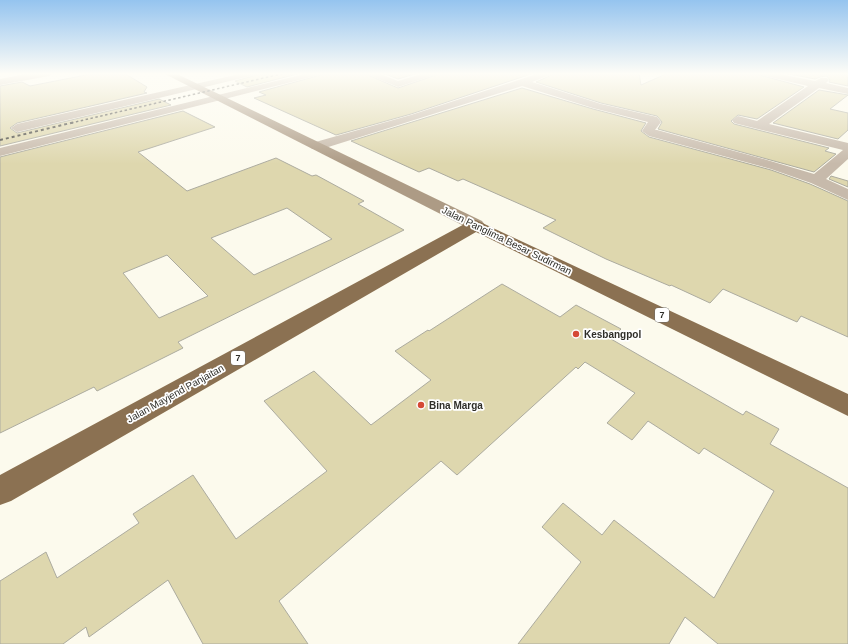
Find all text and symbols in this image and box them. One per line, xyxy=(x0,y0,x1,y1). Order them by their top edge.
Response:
street label: Jalan Panglima Besar Sudirman xyxy=(440,204,573,277)
road number: 7 xyxy=(655,308,669,322)
marker: Kesbangpol xyxy=(571,329,581,339)
place label: Kesbangpol xyxy=(584,329,641,340)
road number: 7 xyxy=(231,351,245,365)
street label: Jalan Mayjend Panjaitan xyxy=(125,362,226,425)
marker: Bina Marga xyxy=(416,400,426,410)
place label: Bina Marga xyxy=(429,400,483,411)

